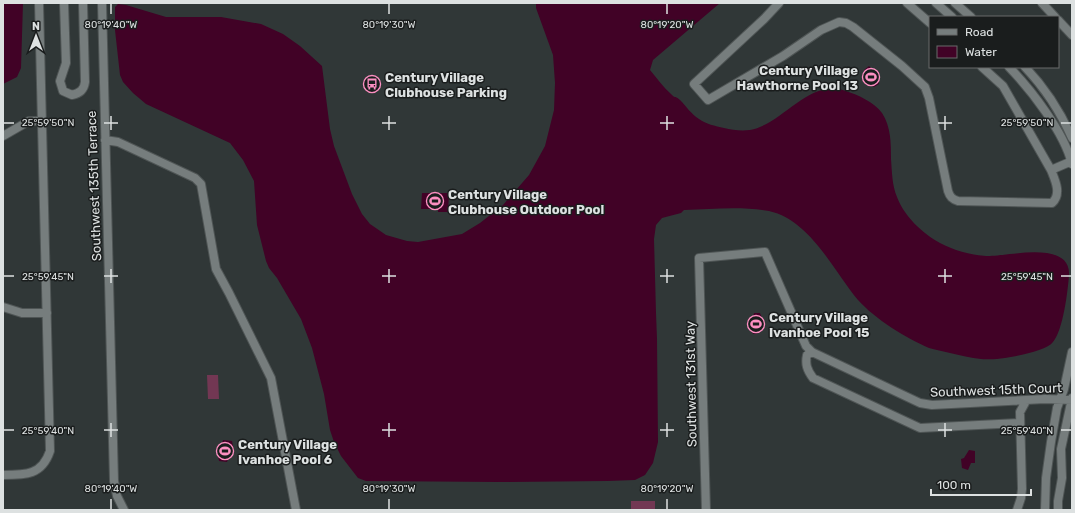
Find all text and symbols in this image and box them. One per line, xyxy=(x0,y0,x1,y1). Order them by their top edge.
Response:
north arrow xyxy=(16,16,56,56)
legend xyxy=(929,16,1059,68)
text: 80°19'40"W xyxy=(85,19,137,31)
text: 80°19'30"W xyxy=(362,19,416,31)
text: 80°19'20"W xyxy=(641,19,693,31)
text: N xyxy=(32,20,40,33)
text: Road xyxy=(965,25,993,39)
text: Water xyxy=(965,45,997,59)
place label: Century Village Hawthorne Pool 13 xyxy=(737,63,858,93)
sports icon: Century Village Hawthorne Pool 13 xyxy=(861,67,881,87)
place label: Century Village Clubhouse Parking xyxy=(385,70,507,100)
bus stop icon: Century Village Clubhouse Parking xyxy=(362,74,382,94)
street label: Southwest 135th Terrace xyxy=(84,110,104,262)
text: 25°59'50"N xyxy=(22,117,74,129)
text: 25°59'50"N xyxy=(1001,117,1053,129)
place label: Century Village Clubhouse Outdoor Pool xyxy=(448,187,604,217)
sports icon: Century Village Clubhouse Outdoor Pool xyxy=(425,191,445,211)
text: 25°59'45"N xyxy=(22,271,74,283)
text: 25°59'45"N xyxy=(1001,271,1053,283)
place label: Century Village Ivanhoe Pool 15 xyxy=(769,310,870,340)
sports icon: Century Village Ivanhoe Pool 15 xyxy=(746,314,766,334)
street label: Southwest 131st Way xyxy=(682,321,700,447)
street label: Southwest 15th Court xyxy=(930,380,1062,400)
text: 25°59'40"N xyxy=(22,425,74,437)
text: 25°59'40"N xyxy=(1001,425,1053,437)
place label: Century Village Ivanhoe Pool 6 xyxy=(238,437,337,467)
sports icon: Century Village Ivanhoe Pool 6 xyxy=(215,441,235,461)
scale bar xyxy=(931,471,1031,497)
text: 100 m xyxy=(937,478,971,492)
text: 80°19'40"W xyxy=(85,483,137,495)
text: 80°19'30"W xyxy=(362,483,416,495)
text: 80°19'20"W xyxy=(641,483,693,495)

